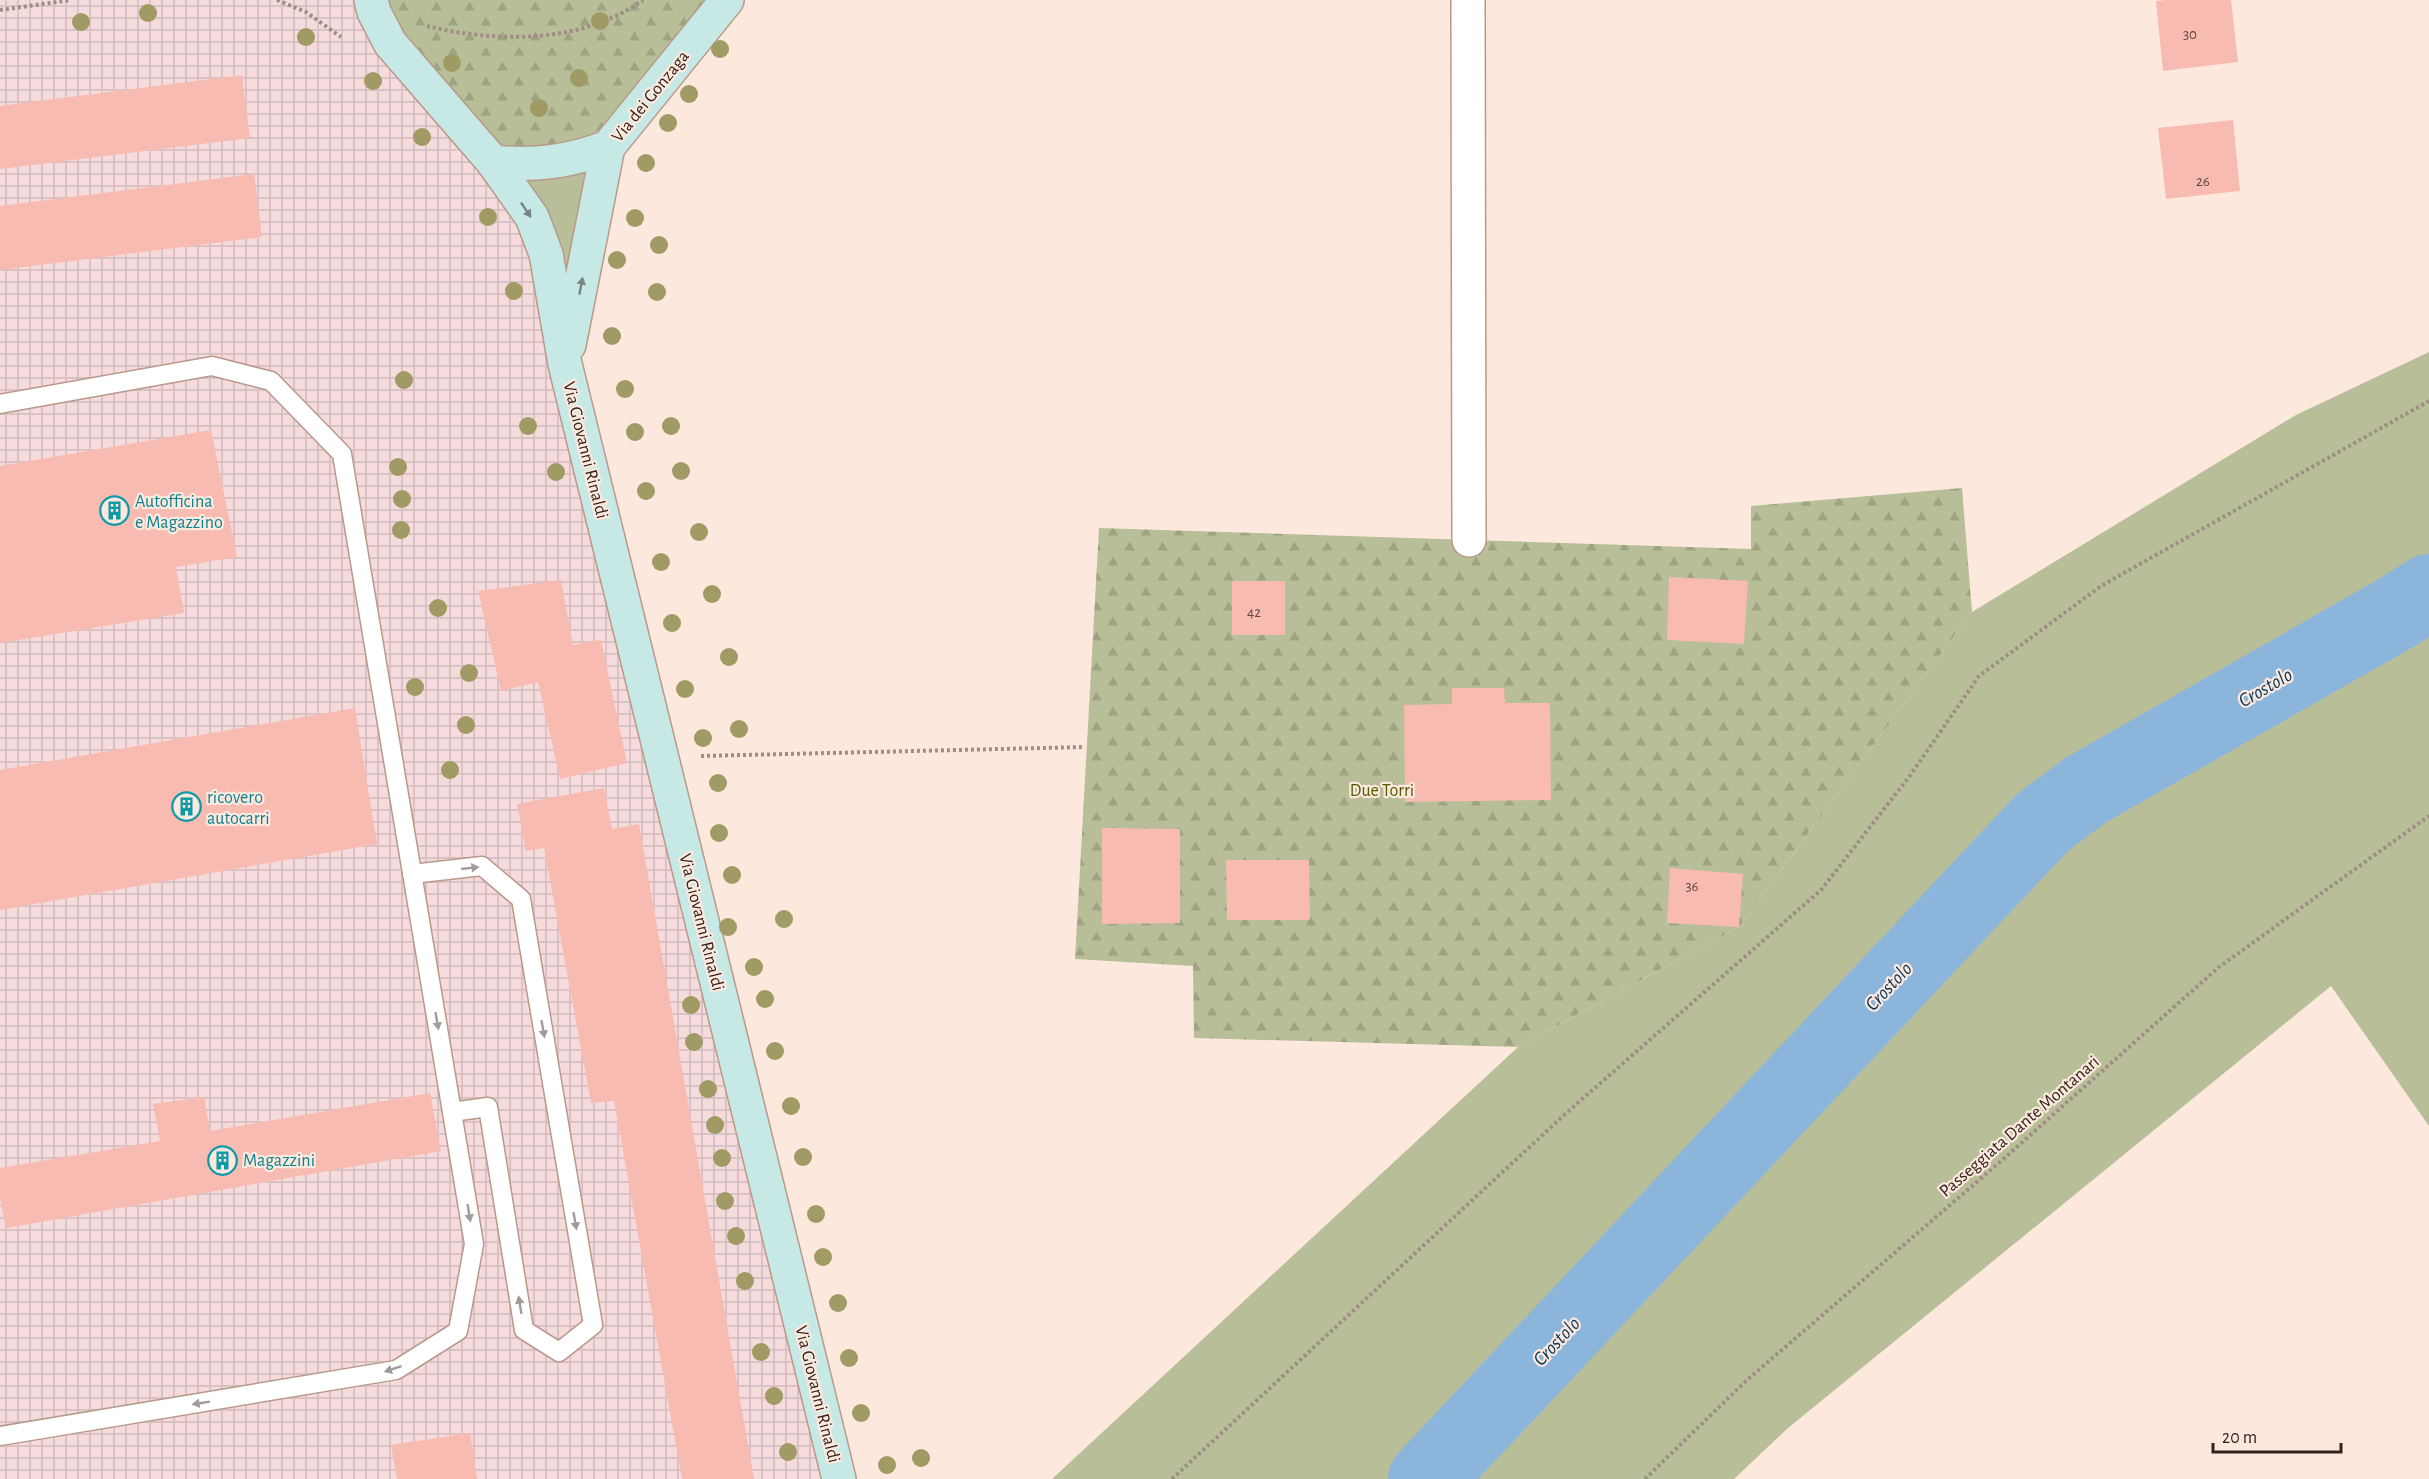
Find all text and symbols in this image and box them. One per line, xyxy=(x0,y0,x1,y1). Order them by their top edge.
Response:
house number: 30 xyxy=(2183,27,2197,42)
street label: Via dei Gonzaga xyxy=(609,48,693,146)
house number: 26 xyxy=(2196,174,2210,189)
one-way arrow xyxy=(520,201,532,217)
one-way arrow xyxy=(577,277,586,296)
street label: Via Giovanni Rinaldi xyxy=(559,380,611,521)
place label: Autofficina e Magazzino xyxy=(135,493,223,532)
building icon: Autofficina e Magazzino xyxy=(98,495,130,527)
house number: 42 xyxy=(1247,605,1261,620)
water label: Crostolo xyxy=(2235,665,2296,711)
park label: Due Torri xyxy=(1350,782,1414,800)
place label: ricovero autocarri xyxy=(207,789,270,828)
building icon: ricovero autocarri xyxy=(170,791,202,823)
street label: Via Giovanni Rinaldi xyxy=(675,852,727,993)
one-way arrow xyxy=(461,863,480,872)
house number: 36 xyxy=(1685,879,1699,894)
water label: Crostolo xyxy=(1862,959,1916,1015)
one-way arrow xyxy=(432,1012,441,1031)
one-way arrow xyxy=(539,1020,548,1039)
street label: Passeggiata Dante Montanari xyxy=(1936,1053,2103,1201)
building icon: Magazzini xyxy=(206,1144,238,1176)
place label: Magazzini xyxy=(243,1152,315,1170)
one-way arrow xyxy=(465,1204,474,1223)
one-way arrow xyxy=(571,1212,580,1231)
one-way arrow xyxy=(515,1295,524,1314)
water label: Crostolo xyxy=(1530,1314,1584,1370)
street label: Via Giovanni Rinaldi xyxy=(791,1324,843,1465)
one-way arrow xyxy=(384,1365,402,1374)
one-way arrow xyxy=(191,1398,210,1407)
scale bar xyxy=(2213,1416,2340,1454)
text: 20 m xyxy=(2222,1429,2257,1447)

